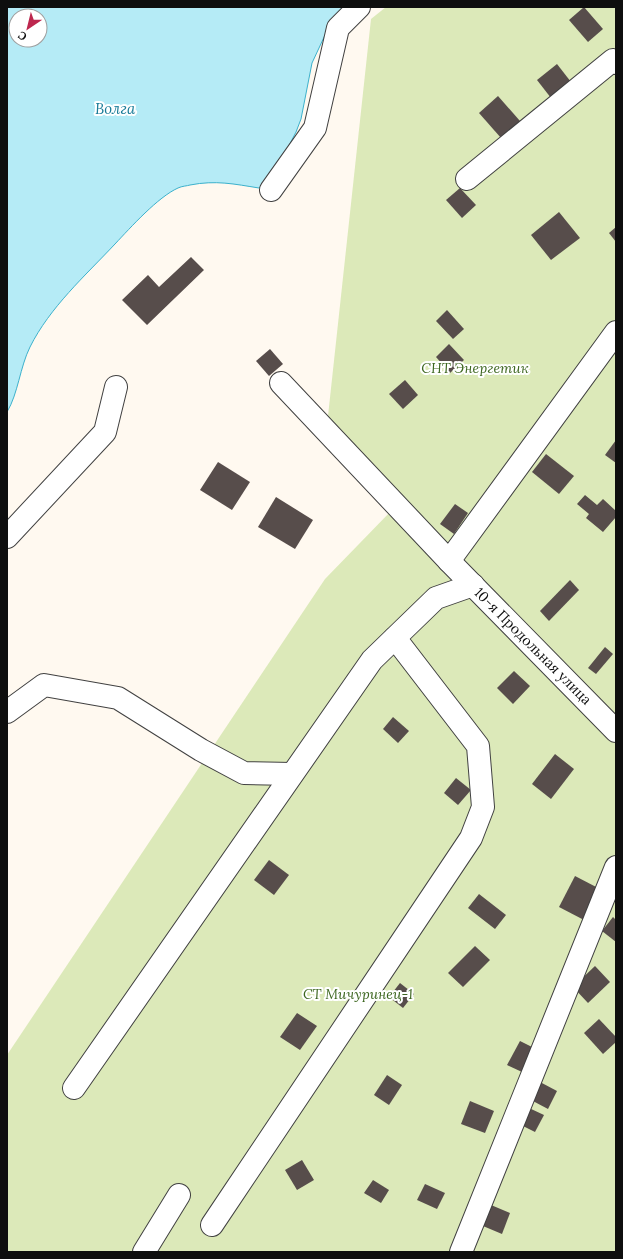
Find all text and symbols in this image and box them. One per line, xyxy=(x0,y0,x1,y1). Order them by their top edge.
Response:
north arrow xyxy=(8,8,48,48)
text: С xyxy=(15,28,29,44)
water label: Волга xyxy=(95,99,136,118)
park label: СНТ Энергетик xyxy=(421,359,529,377)
street label: 10-я Продольная улица xyxy=(471,584,595,708)
park label: СТ Мичуринец-1 xyxy=(303,985,413,1003)

